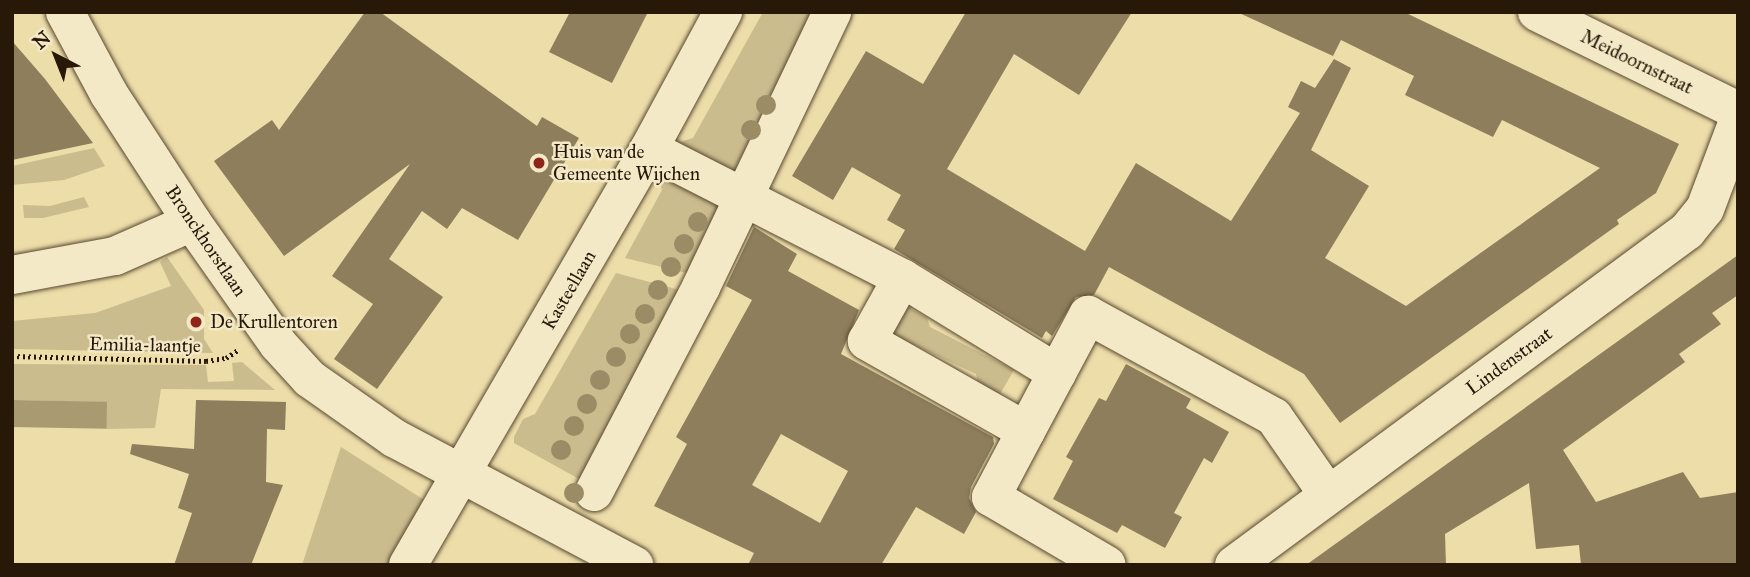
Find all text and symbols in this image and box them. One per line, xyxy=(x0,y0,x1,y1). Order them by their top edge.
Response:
north arrow xyxy=(21,21,91,91)
street label: Meidoornstraat xyxy=(1577,25,1697,99)
text: N xyxy=(28,26,55,54)
place label: Huis van de Gemeente Wijchen xyxy=(553,141,700,185)
marker: Huis van de Gemeente Wijchen xyxy=(531,155,547,171)
street label: Bronckhorstlaan xyxy=(161,181,251,301)
street label: Kasteellaan xyxy=(537,246,601,334)
place label: De Krullentoren xyxy=(210,311,338,333)
marker: De Krullentoren xyxy=(188,314,204,330)
street label: Lindenstraat xyxy=(1462,322,1556,400)
street label: Emilia-laantje xyxy=(89,333,201,357)

